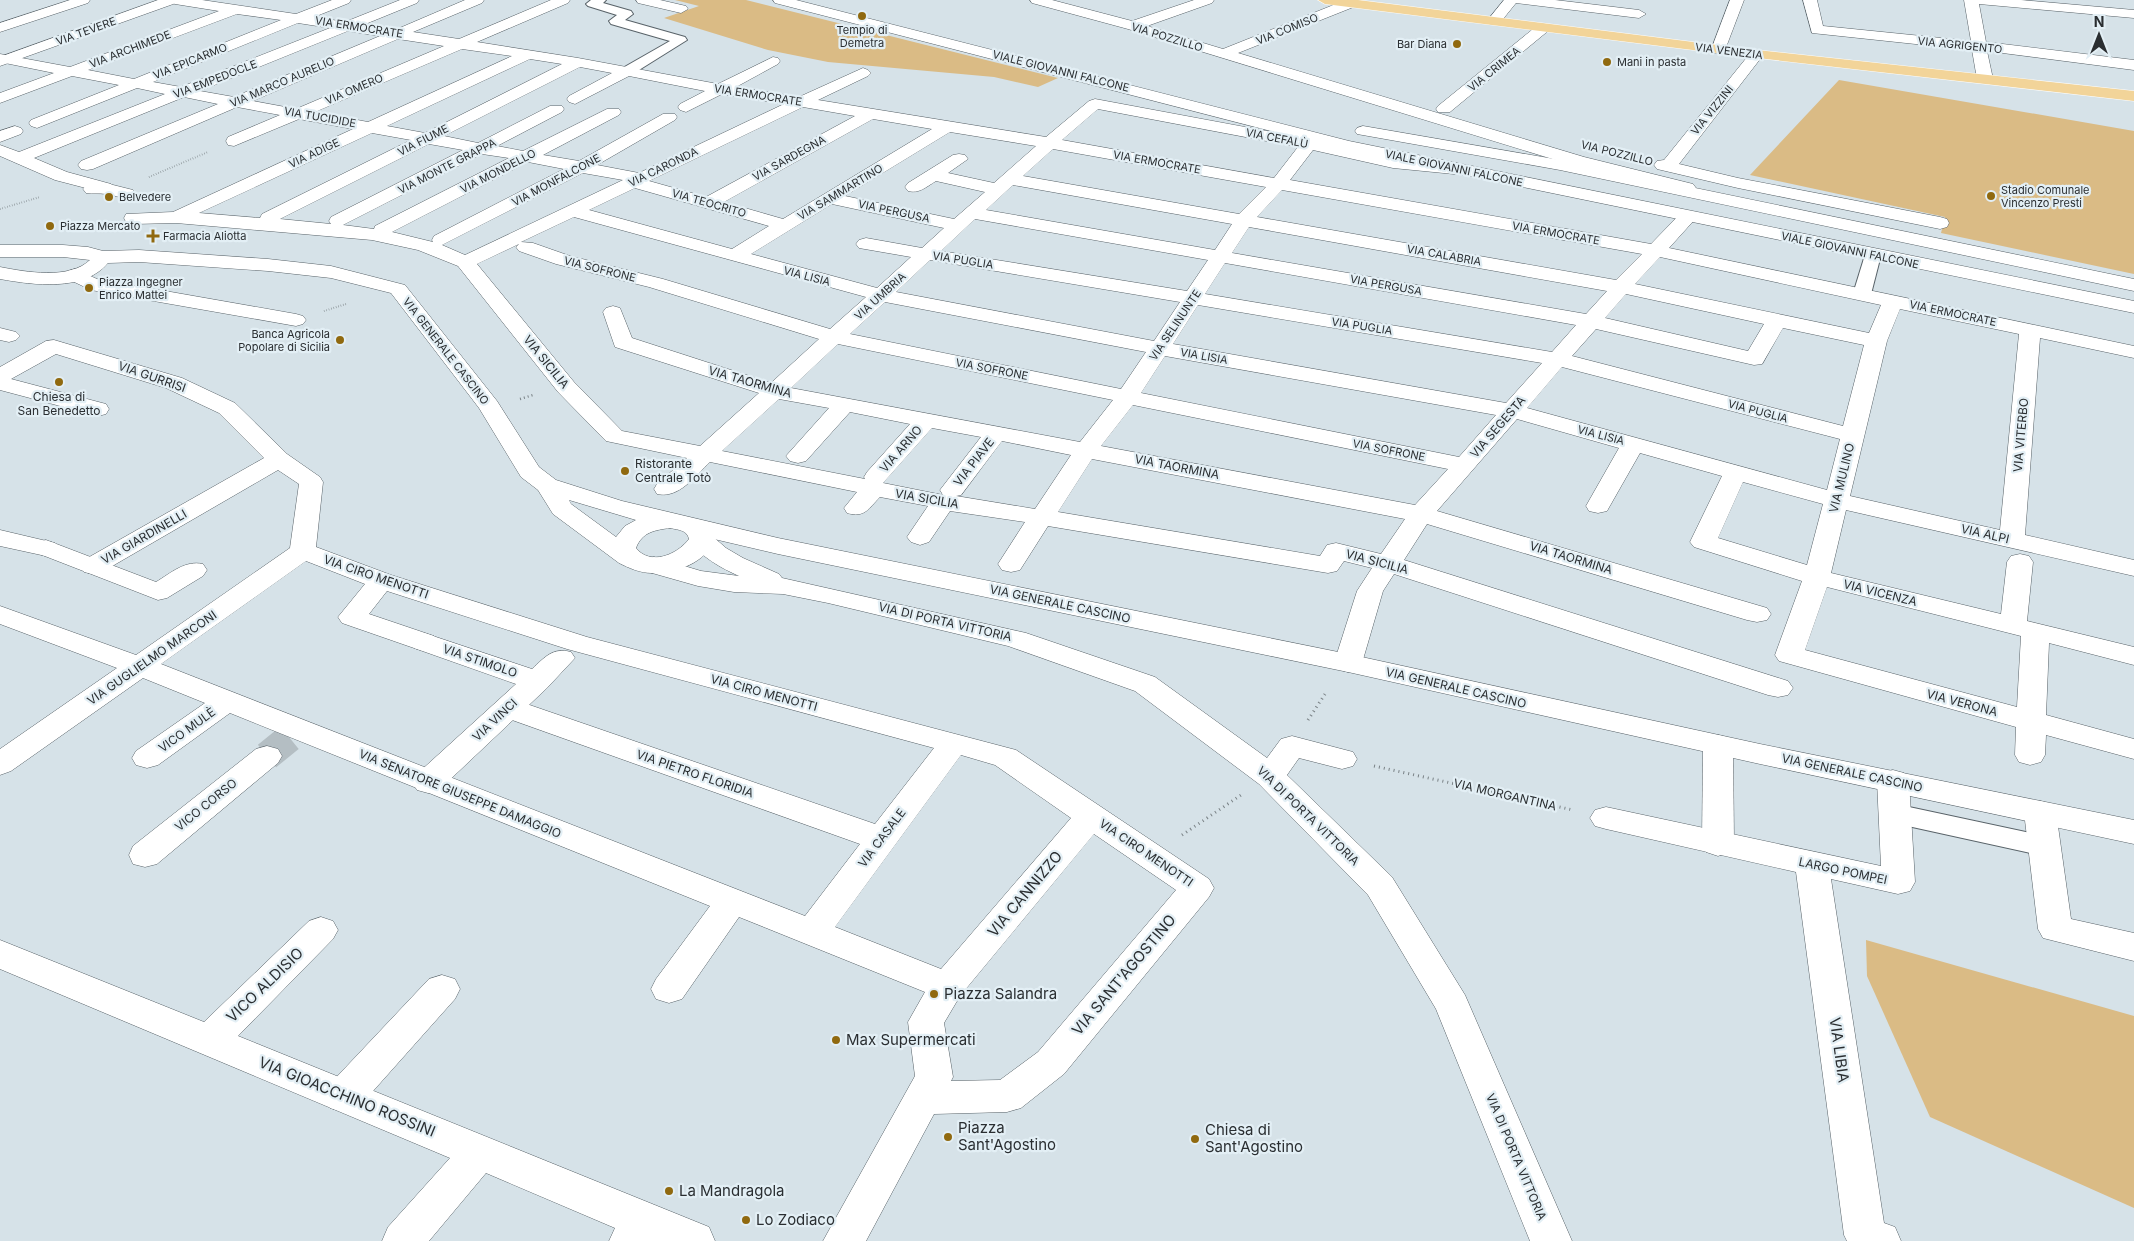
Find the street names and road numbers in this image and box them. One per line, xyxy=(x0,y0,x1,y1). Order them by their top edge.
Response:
street label: VIA COMISO xyxy=(1254,10,1320,48)
street label: VIA ERMOCRATE xyxy=(314,13,404,41)
street label: VIA TEVERE xyxy=(54,14,118,48)
street label: VIA POZZILLO xyxy=(1130,19,1204,55)
street label: VIA ARCHIMEDE xyxy=(87,27,173,71)
street label: VIA AGRIGENTO xyxy=(1917,34,2003,56)
street label: VIA EPICARMO xyxy=(151,40,229,82)
street label: VIA VENEZIA xyxy=(1695,40,1764,62)
street label: VIA CRIMEA xyxy=(1465,43,1523,94)
street label: VIALE GIOVANNI FALCONE xyxy=(991,47,1131,95)
street label: VIA MARCO AURELIO xyxy=(228,54,336,110)
street label: VIA EMPEDOCLE xyxy=(171,57,259,101)
street label: VIA OMERO xyxy=(323,71,385,107)
street label: VIA ERMOCRATE xyxy=(713,81,803,109)
street label: VIA VIZZINI xyxy=(1688,82,1736,138)
street label: VIA TUCIDIDE xyxy=(283,104,357,130)
street label: VIA FIUME xyxy=(395,121,451,159)
street label: VIA CEFALÙ xyxy=(1245,125,1309,151)
street label: VIA SARDEGNA xyxy=(750,132,828,184)
street label: VIA ADIGE xyxy=(286,135,342,171)
street label: VIA MONTE GRAPPA xyxy=(396,135,499,197)
street label: VIA POZZILLO xyxy=(1579,137,1655,169)
street label: VIA CARONDA xyxy=(626,144,700,190)
street label: VIA MONDELLO xyxy=(458,146,538,196)
street label: VIA ERMOCRATE xyxy=(1112,147,1202,177)
street label: VIALE GIOVANNI FALCONE xyxy=(1384,147,1524,189)
street label: VIA MONFALCONE xyxy=(509,151,603,209)
street label: VIA SAMMARTINO xyxy=(795,161,885,223)
street label: VIA TEOCRITO xyxy=(670,186,748,220)
street label: VIA PERGUSA xyxy=(857,197,932,226)
street label: VIA ERMOCRATE xyxy=(1511,218,1601,248)
street label: VIALE GIOVANNI FALCONE xyxy=(1780,229,1920,271)
street label: VIA CALABRIA xyxy=(1406,242,1483,268)
street label: VIA PUGLIA xyxy=(932,248,995,272)
street label: VIA SOFRONE xyxy=(563,253,637,285)
street label: VIA LISIA xyxy=(782,263,832,289)
street label: VIA UMBRIA xyxy=(851,269,909,323)
street label: VIA PERGUSA xyxy=(1349,272,1424,298)
street label: VIA SELINUNTE xyxy=(1146,287,1204,363)
street label: VIA GENERALE CASCINO xyxy=(400,295,492,407)
street label: VIA ERMOCRATE xyxy=(1908,297,1998,329)
street label: VIA PUGLIA xyxy=(1331,314,1394,338)
street label: VIA SICILIA xyxy=(520,332,572,391)
street label: VIA LISIA xyxy=(1179,345,1229,367)
street label: VIA SOFRONE xyxy=(955,355,1029,383)
street label: VIA GURRISI xyxy=(116,358,188,395)
street label: VIA TAORMINA xyxy=(707,362,794,401)
street label: VIA SEGESTA xyxy=(1467,393,1529,461)
street label: VIA PUGLIA xyxy=(1727,396,1790,426)
street label: VIA VITERBO xyxy=(2010,397,2031,473)
street label: VIA ARNO xyxy=(876,422,925,475)
street label: VIA LISIA xyxy=(1576,422,1626,448)
street label: VIA PIAVE xyxy=(950,435,997,489)
street label: VIA SOFRONE xyxy=(1352,436,1426,464)
street label: VIA MULINO xyxy=(1826,442,1857,514)
street label: VIA TAORMINA xyxy=(1133,451,1221,482)
street label: VIA SICILIA xyxy=(894,486,960,511)
street label: VIA GIARDINELLI xyxy=(98,506,189,567)
street label: VIA ALPI xyxy=(1959,521,2011,546)
street label: VIA TAORMINA xyxy=(1528,538,1614,577)
street label: VIA SICILIA xyxy=(1344,546,1410,577)
street label: VIA CIRO MENOTTI xyxy=(322,552,431,602)
street label: VIA VICENZA xyxy=(1842,576,1919,609)
street label: VIA GENERALE CASCINO xyxy=(988,581,1132,626)
street label: VIA DI PORTA VITTORIA xyxy=(877,599,1013,644)
street label: VIA GUGLIELMO MARCONI xyxy=(84,607,219,708)
street label: VIA STIMOLO xyxy=(441,641,519,680)
street label: VIA GENERALE CASCINO xyxy=(1384,664,1528,711)
street label: VIA CIRO MENOTTI xyxy=(709,671,819,714)
street label: VIA VERONA xyxy=(1925,686,1999,719)
street label: VIA VINCI xyxy=(469,695,520,744)
street label: VICO MULÈ xyxy=(155,704,218,755)
street label: VIA SENATORE GIUSEPPE DAMAGGIO xyxy=(357,746,563,841)
street label: VIA PIETRO FLORIDIA xyxy=(635,746,756,801)
street label: VIA GENERALE CASCINO xyxy=(1780,750,1924,795)
street label: VIA DI PORTA VITTORIA xyxy=(1254,763,1363,868)
street label: VICO CORSO xyxy=(172,775,240,834)
street label: VIA MORGANTINA xyxy=(1452,775,1558,814)
street label: VIA CASALE xyxy=(855,805,909,870)
street label: VIA CIRO MENOTTI xyxy=(1096,816,1196,890)
street label: VIA CANNIZZO xyxy=(983,847,1066,941)
street label: LARGO POMPEI xyxy=(1797,854,1889,887)
street label: VIA SANT'AGOSTINO xyxy=(1068,910,1180,1039)
street label: VICO ALDISIO xyxy=(222,943,307,1026)
street label: VIA LIBIA xyxy=(1826,1016,1853,1084)
street label: VIA GIOACCHINO ROSSINI xyxy=(256,1052,438,1141)
street label: VIA DI PORTA VITTORIA xyxy=(1483,1091,1550,1223)

